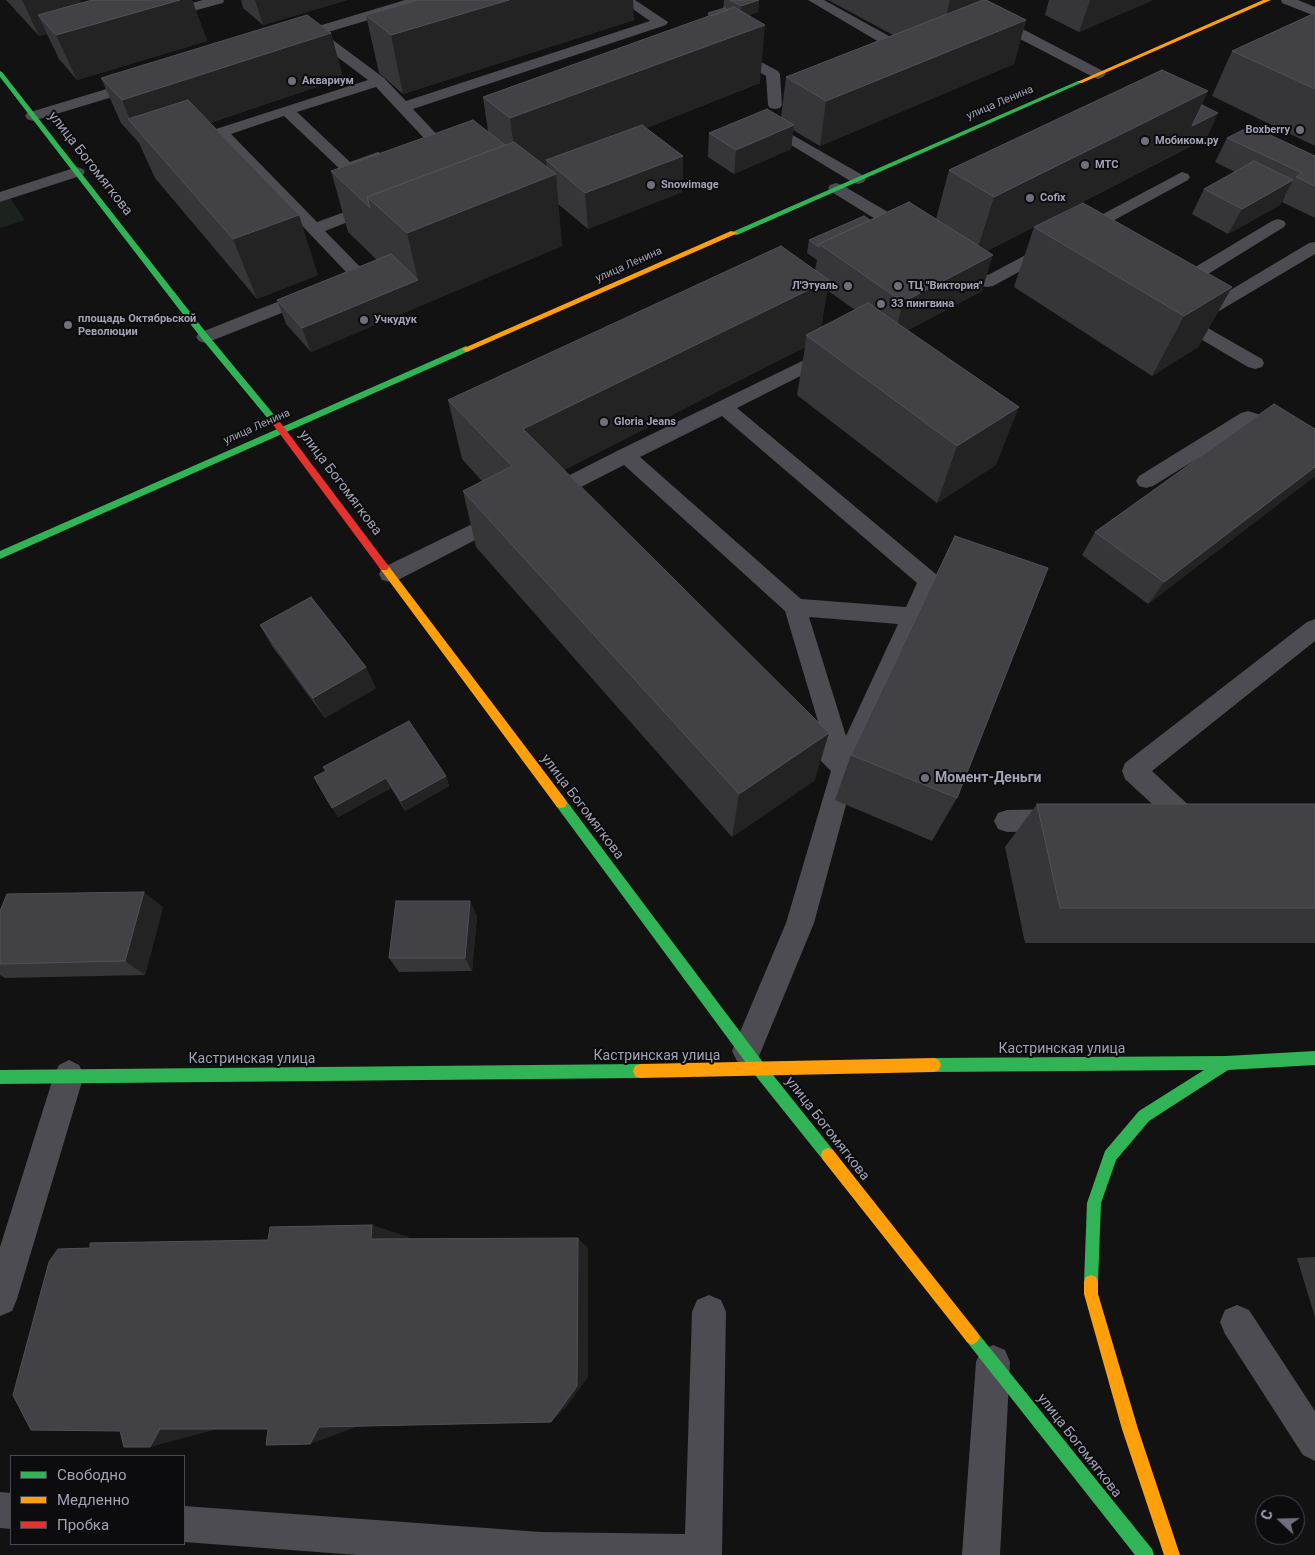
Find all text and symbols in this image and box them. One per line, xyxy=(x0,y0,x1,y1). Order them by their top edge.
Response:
place label: Аквариум xyxy=(302,74,354,88)
marker: Аквариум xyxy=(286,75,298,87)
street label: улица Ленина xyxy=(964,83,1036,123)
street label: улица Богомягкова xyxy=(44,109,136,219)
place label: Boxberry xyxy=(1245,123,1290,137)
marker: Boxberry xyxy=(1294,124,1306,136)
place label: Мобиком.ру xyxy=(1155,134,1219,148)
marker: Мобиком.ру xyxy=(1139,135,1151,147)
place label: МТС xyxy=(1095,158,1118,172)
marker: МТС xyxy=(1079,159,1091,171)
place label: Snowimage xyxy=(661,178,719,192)
marker: Snowimage xyxy=(645,179,657,191)
place label: Cofix xyxy=(1040,191,1066,205)
marker: Cofix xyxy=(1024,192,1036,204)
street label: улица Ленина xyxy=(594,244,664,286)
place label: Л'Этуаль xyxy=(792,279,838,293)
place label: ТЦ "Виктория" xyxy=(908,279,983,293)
marker: Л'Этуаль xyxy=(842,280,854,292)
marker: ТЦ "Виктория" xyxy=(892,280,904,292)
place label: 33 пингвина xyxy=(891,297,954,311)
marker: 33 пингвина xyxy=(875,298,887,310)
place label: площадь Октябрьской Революции xyxy=(78,312,196,338)
place label: Учкудук xyxy=(374,313,417,327)
marker: Учкудук xyxy=(358,314,370,326)
marker: площадь Октябрьской Революции xyxy=(62,319,74,331)
street label: улица Ленина xyxy=(222,406,292,448)
place label: Gloria Jeans xyxy=(614,415,676,429)
marker: Gloria Jeans xyxy=(598,416,610,428)
street label: улица Богомягкова xyxy=(295,427,385,539)
street label: улица Богомягкова xyxy=(537,751,627,863)
place label: Момент-Деньги xyxy=(935,770,1041,786)
marker: Момент-Деньги xyxy=(919,772,931,784)
street label: Кастринская улица xyxy=(999,1041,1125,1057)
street label: Кастринская улица xyxy=(594,1048,720,1064)
street label: Кастринская улица xyxy=(189,1051,315,1067)
street label: улица Богомягкова xyxy=(781,1074,873,1184)
street label: улица Богомягкова xyxy=(1033,1391,1125,1501)
legend xyxy=(10,1455,185,1545)
text: Свободно xyxy=(57,1466,126,1484)
text: Медленно xyxy=(57,1491,130,1509)
north arrow xyxy=(1255,1495,1305,1545)
text: С xyxy=(1258,1508,1276,1522)
text: Пробка xyxy=(57,1516,109,1534)

